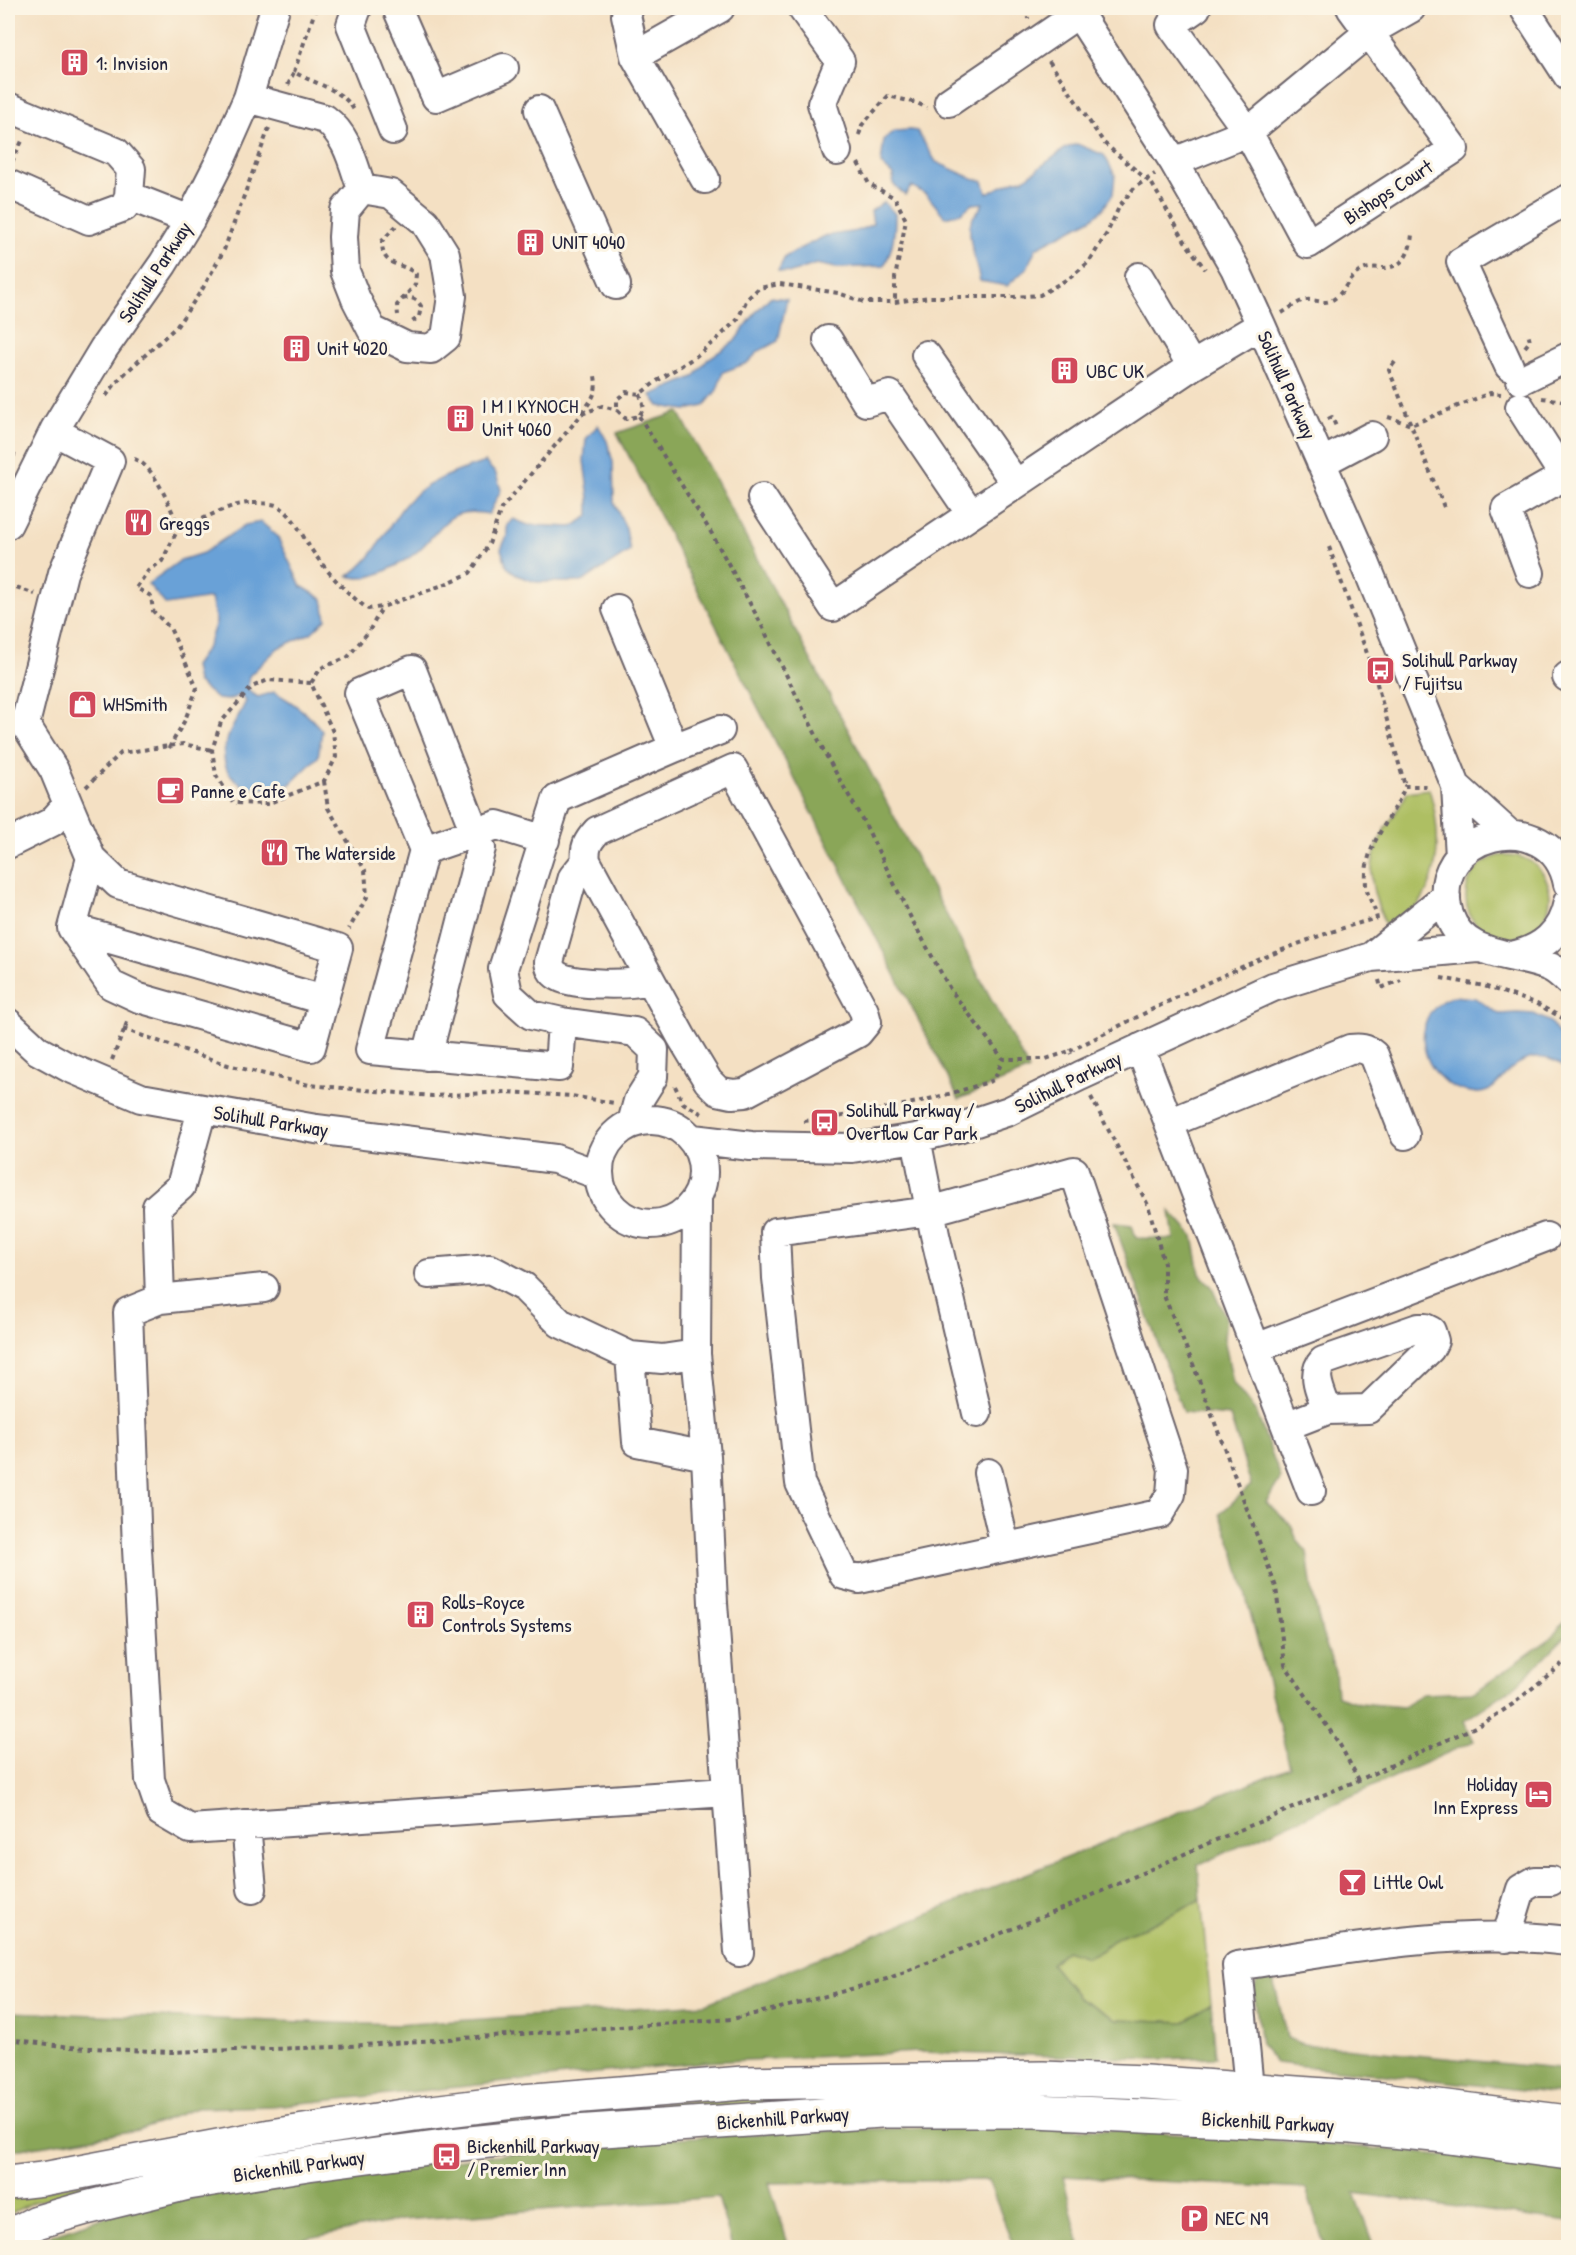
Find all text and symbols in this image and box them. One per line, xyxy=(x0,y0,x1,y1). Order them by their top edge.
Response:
building icon: 1: Invision xyxy=(59,47,91,79)
place label: 1: Invision xyxy=(96,49,168,76)
street label: Bishops Court xyxy=(1338,152,1438,230)
street label: Solihull Parkway xyxy=(112,216,197,328)
building icon: UNIT 4040 xyxy=(515,226,547,258)
place label: UNIT 4040 xyxy=(552,228,625,255)
street label: Solihull Parkway xyxy=(1252,326,1323,443)
building icon: Unit 4020 xyxy=(280,332,312,364)
place label: Unit 4020 xyxy=(317,334,388,361)
building icon: UBC UK xyxy=(1049,355,1081,387)
place label: UBC UK xyxy=(1086,357,1145,384)
place label: I M I KYNOCH Unit 4060 xyxy=(482,392,578,442)
building icon: I M I KYNOCH Unit 4060 xyxy=(445,402,477,434)
restaurant icon: Greggs xyxy=(122,507,154,539)
place label: Greggs xyxy=(159,509,210,536)
place label: Solihull Parkway / Fujitsu xyxy=(1402,646,1518,696)
bus stop icon: Solihull Parkway / Fujitsu xyxy=(1365,655,1397,687)
shop icon: WHSmith xyxy=(66,688,98,720)
place label: WHSmith xyxy=(103,690,167,717)
cafe icon: Panne e Cafe xyxy=(154,775,186,807)
place label: Panne e Cafe xyxy=(191,777,286,804)
restaurant icon: The Waterside xyxy=(258,837,290,869)
place label: The Waterside xyxy=(295,839,396,866)
street label: Solihull Parkway xyxy=(1010,1044,1126,1119)
place label: Solihull Parkway / Overflow Car Park xyxy=(846,1096,978,1146)
street label: Solihull Parkway xyxy=(212,1098,330,1143)
bus stop icon: Solihull Parkway / Overflow Car Park xyxy=(809,1106,841,1138)
place label: Rolls-Royce Controls Systems xyxy=(442,1588,572,1638)
building icon: Rolls-Royce Controls Systems xyxy=(405,1598,437,1630)
place label: Holiday Inn Express xyxy=(1433,1770,1518,1820)
hotel icon: Holiday Inn Express xyxy=(1523,1779,1555,1811)
bar icon: Little Owl xyxy=(1337,1866,1369,1898)
place label: Little Owl xyxy=(1374,1868,1444,1895)
street label: Bickenhill Parkway xyxy=(716,2099,850,2136)
street label: Bickenhill Parkway xyxy=(1201,2105,1335,2138)
place label: Bickenhill Parkway / Premier Inn xyxy=(467,2132,600,2182)
bus stop icon: Bickenhill Parkway / Premier Inn xyxy=(430,2141,462,2173)
street label: Bickenhill Parkway xyxy=(231,2143,367,2188)
parking icon: NEC N9 xyxy=(1178,2202,1210,2234)
place label: NEC N9 xyxy=(1215,2204,1268,2231)

